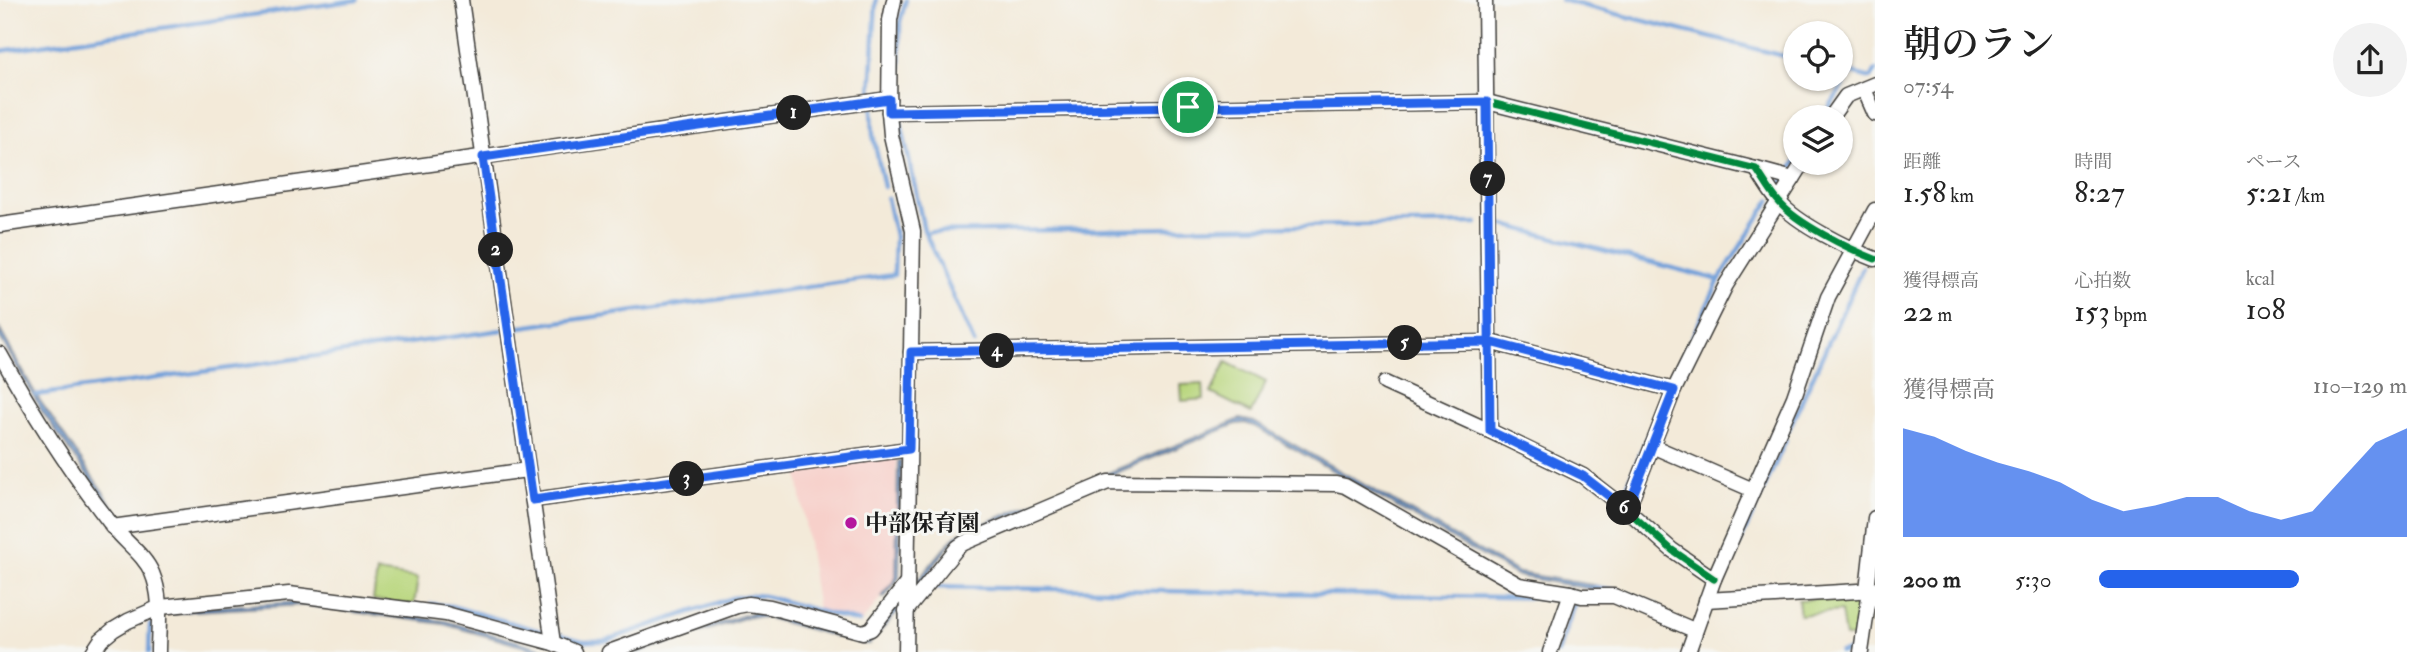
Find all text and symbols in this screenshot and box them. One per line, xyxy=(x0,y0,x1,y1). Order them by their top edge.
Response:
map controls xyxy=(1783,21,1853,175)
button: locate xyxy=(1783,21,1853,91)
text: 朝のラン xyxy=(1903,21,2055,69)
button: share xyxy=(2333,23,2407,97)
text: 07:54 xyxy=(1903,71,1953,100)
pin xyxy=(1158,77,1218,137)
icon: arrive xyxy=(1169,88,1207,126)
pin: 1 xyxy=(776,96,812,130)
text: 1 xyxy=(790,100,797,124)
button: layers xyxy=(1783,105,1853,175)
text: 距離 xyxy=(1903,150,1941,174)
text: 時間 xyxy=(2074,150,2112,174)
text: ペース xyxy=(2246,150,2302,174)
pin: 7 xyxy=(1470,162,1506,196)
text: 7 xyxy=(1483,166,1492,190)
text: 1.58 xyxy=(1903,174,1946,211)
text: 8:27 xyxy=(2074,174,2125,211)
text: 5:21 xyxy=(2246,174,2292,211)
text: km xyxy=(1946,184,1974,208)
text: /km xyxy=(2292,184,2325,208)
pin: 2 xyxy=(478,232,514,268)
text: 2 xyxy=(491,237,500,261)
text: kcal xyxy=(2246,267,2275,291)
text: 獲得標高 xyxy=(1903,269,1979,293)
text: 心拍数 xyxy=(2074,269,2131,293)
text: 108 xyxy=(2246,291,2286,328)
text: 22 xyxy=(1903,293,1933,330)
text: 153 xyxy=(2074,293,2110,330)
text: m xyxy=(1933,303,1952,327)
text: bpm xyxy=(2110,303,2147,327)
pin: 5 xyxy=(1388,326,1422,360)
text: 5 xyxy=(1400,330,1409,354)
pin: 4 xyxy=(979,334,1014,368)
text: 4 xyxy=(991,338,1002,362)
text: 110–129 m xyxy=(2313,371,2407,400)
text: 獲得標高 xyxy=(1903,375,1995,404)
pin: 3 xyxy=(670,462,704,496)
text: 3 xyxy=(683,466,690,490)
pin: 6 xyxy=(1606,490,1642,526)
text: 6 xyxy=(1619,495,1628,519)
place label: 中部保育園 xyxy=(865,509,980,538)
marker: 中部保育園 xyxy=(843,515,859,531)
text: 200 m xyxy=(1903,565,1961,594)
text: 5:30 xyxy=(2015,565,2051,594)

